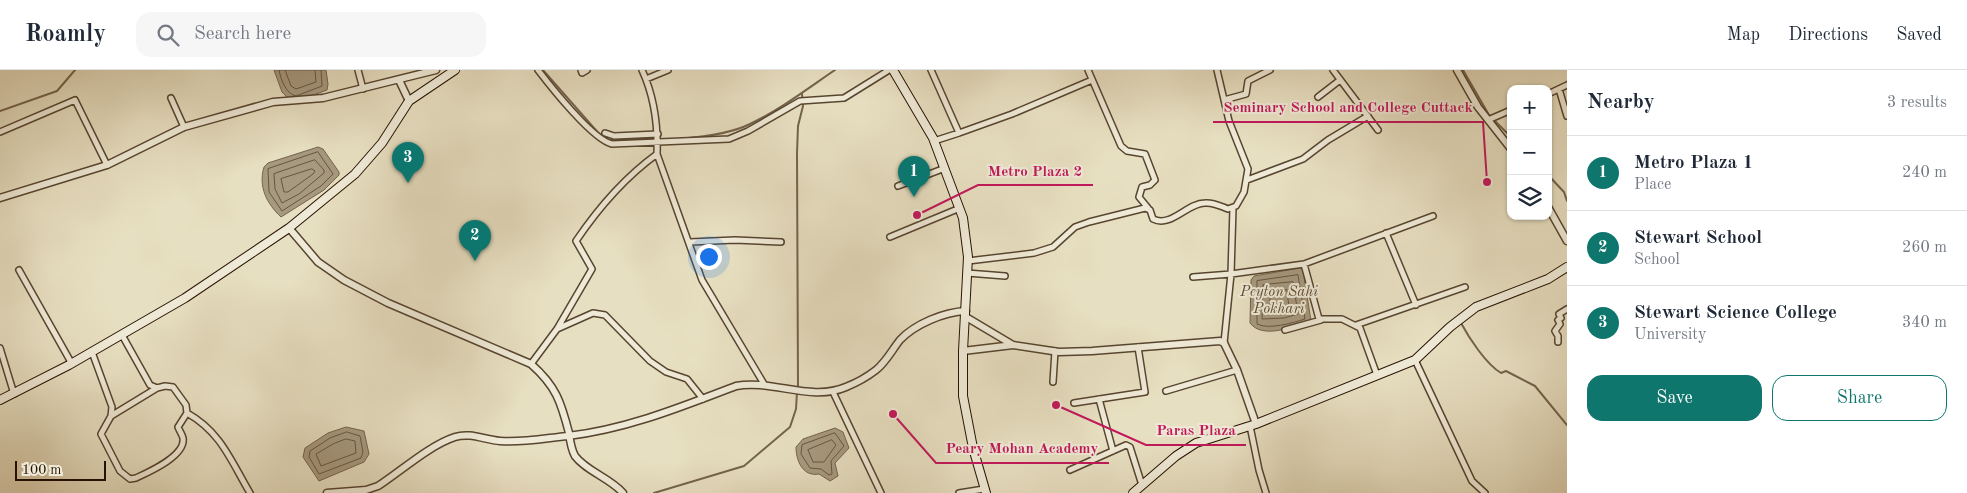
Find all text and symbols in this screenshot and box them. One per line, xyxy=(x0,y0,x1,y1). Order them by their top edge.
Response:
search box xyxy=(136,12,486,57)
icon: search xyxy=(154,21,182,49)
text: Roamly xyxy=(25,23,106,47)
text: Search here xyxy=(194,25,291,44)
text: Map xyxy=(1727,26,1760,44)
text: Directions xyxy=(1788,26,1868,44)
text: Saved xyxy=(1896,26,1942,44)
map controls xyxy=(1507,85,1552,220)
button: + xyxy=(1507,85,1552,130)
callout: Seminary School and College Cuttack xyxy=(1213,92,1483,122)
text: Nearby xyxy=(1587,92,1655,113)
text: 3 results xyxy=(1887,95,1947,111)
text: Seminary School and College Cuttack xyxy=(1223,101,1473,116)
button: − xyxy=(1507,130,1552,175)
pin: 3 xyxy=(392,142,424,183)
text: Metro Plaza 1 xyxy=(1634,154,1754,173)
callout: Metro Plaza 2 xyxy=(978,155,1093,185)
pin: 1 xyxy=(898,156,930,197)
text: Metro Plaza 2 xyxy=(988,165,1082,180)
text: 1 xyxy=(1598,165,1608,181)
text: 240 m xyxy=(1902,165,1947,181)
button: layers xyxy=(1507,175,1552,220)
text: Place xyxy=(1634,177,1671,193)
pin: 2 xyxy=(459,220,491,261)
text: Stewart School xyxy=(1634,229,1762,248)
text: 2 xyxy=(1598,240,1608,256)
text: 260 m xyxy=(1902,240,1947,256)
your location xyxy=(696,244,722,270)
text: School xyxy=(1634,252,1680,268)
water label: Peyton Sahi Pokhari xyxy=(1239,285,1318,317)
text: Stewart Science College xyxy=(1634,304,1837,323)
text: 3 xyxy=(1598,315,1608,331)
text: 340 m xyxy=(1902,315,1947,331)
text: University xyxy=(1634,327,1706,343)
button: Save xyxy=(1587,375,1762,421)
button: Share xyxy=(1772,375,1947,421)
callout: Paras Plaza xyxy=(1146,415,1246,445)
text: Paras Plaza xyxy=(1156,424,1236,439)
callout: Peary Mohan Academy xyxy=(936,433,1109,463)
text: Peary Mohan Academy xyxy=(946,442,1099,457)
scale bar xyxy=(15,458,106,481)
text: 100 m xyxy=(22,463,61,477)

